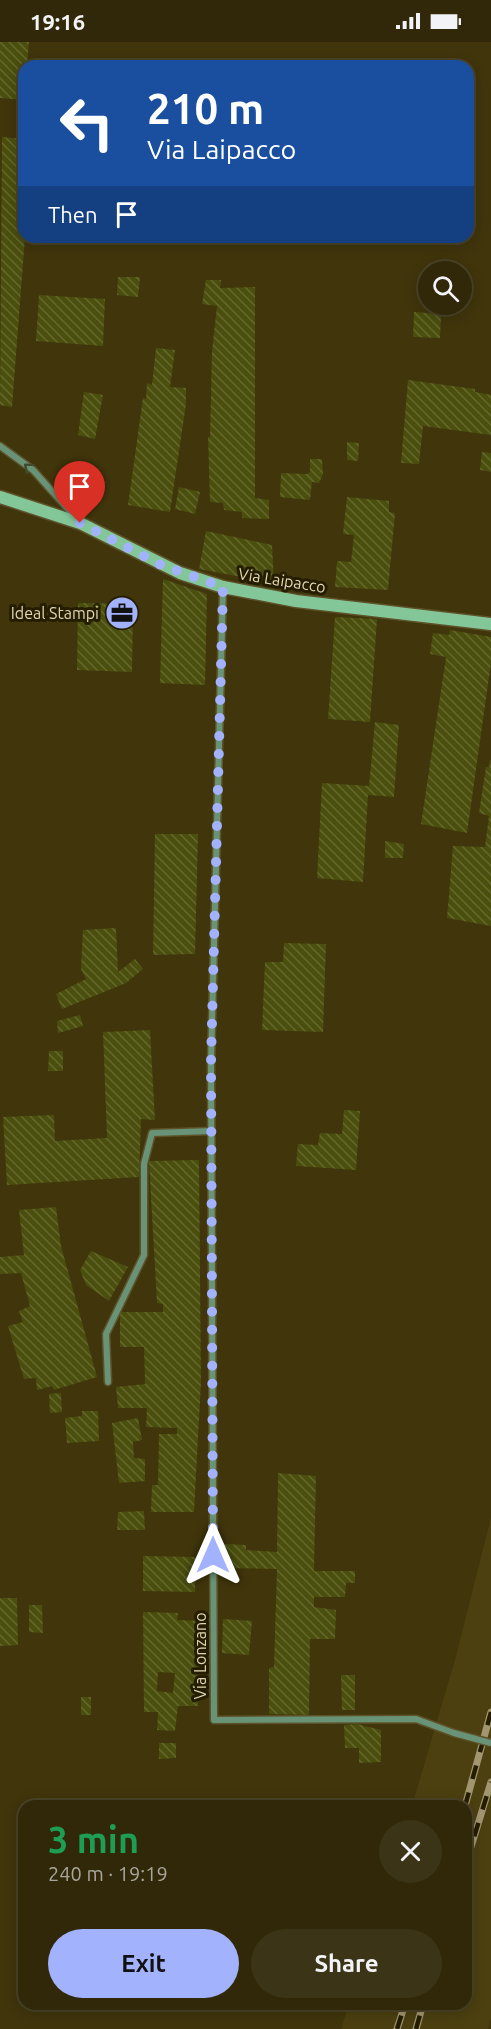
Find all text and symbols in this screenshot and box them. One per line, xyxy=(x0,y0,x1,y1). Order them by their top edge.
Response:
text: 19:16 xyxy=(30,9,85,34)
icon: left xyxy=(48,84,126,162)
text: 210 m xyxy=(147,85,264,132)
text: Via Laipacco xyxy=(147,134,296,164)
icon: arrive xyxy=(110,198,143,231)
text: Then xyxy=(48,202,98,227)
map controls xyxy=(418,261,472,315)
button: search xyxy=(418,261,472,315)
pin xyxy=(54,461,105,523)
one-way arrow xyxy=(24,463,35,474)
icon: arrive xyxy=(63,470,96,503)
street label: Via Laipacco xyxy=(237,564,327,596)
office icon: Ideal Stampi xyxy=(104,595,140,631)
place label: Ideal Stampi xyxy=(11,604,99,622)
position arrow xyxy=(181,1523,245,1587)
street label: Via Lonzano xyxy=(191,1612,209,1700)
text: 3 min xyxy=(48,1819,139,1860)
button: close xyxy=(379,1820,442,1883)
text: 240 m · 19:19 xyxy=(48,1862,168,1885)
button: Exit xyxy=(48,1929,239,1998)
button: Share xyxy=(251,1929,442,1998)

